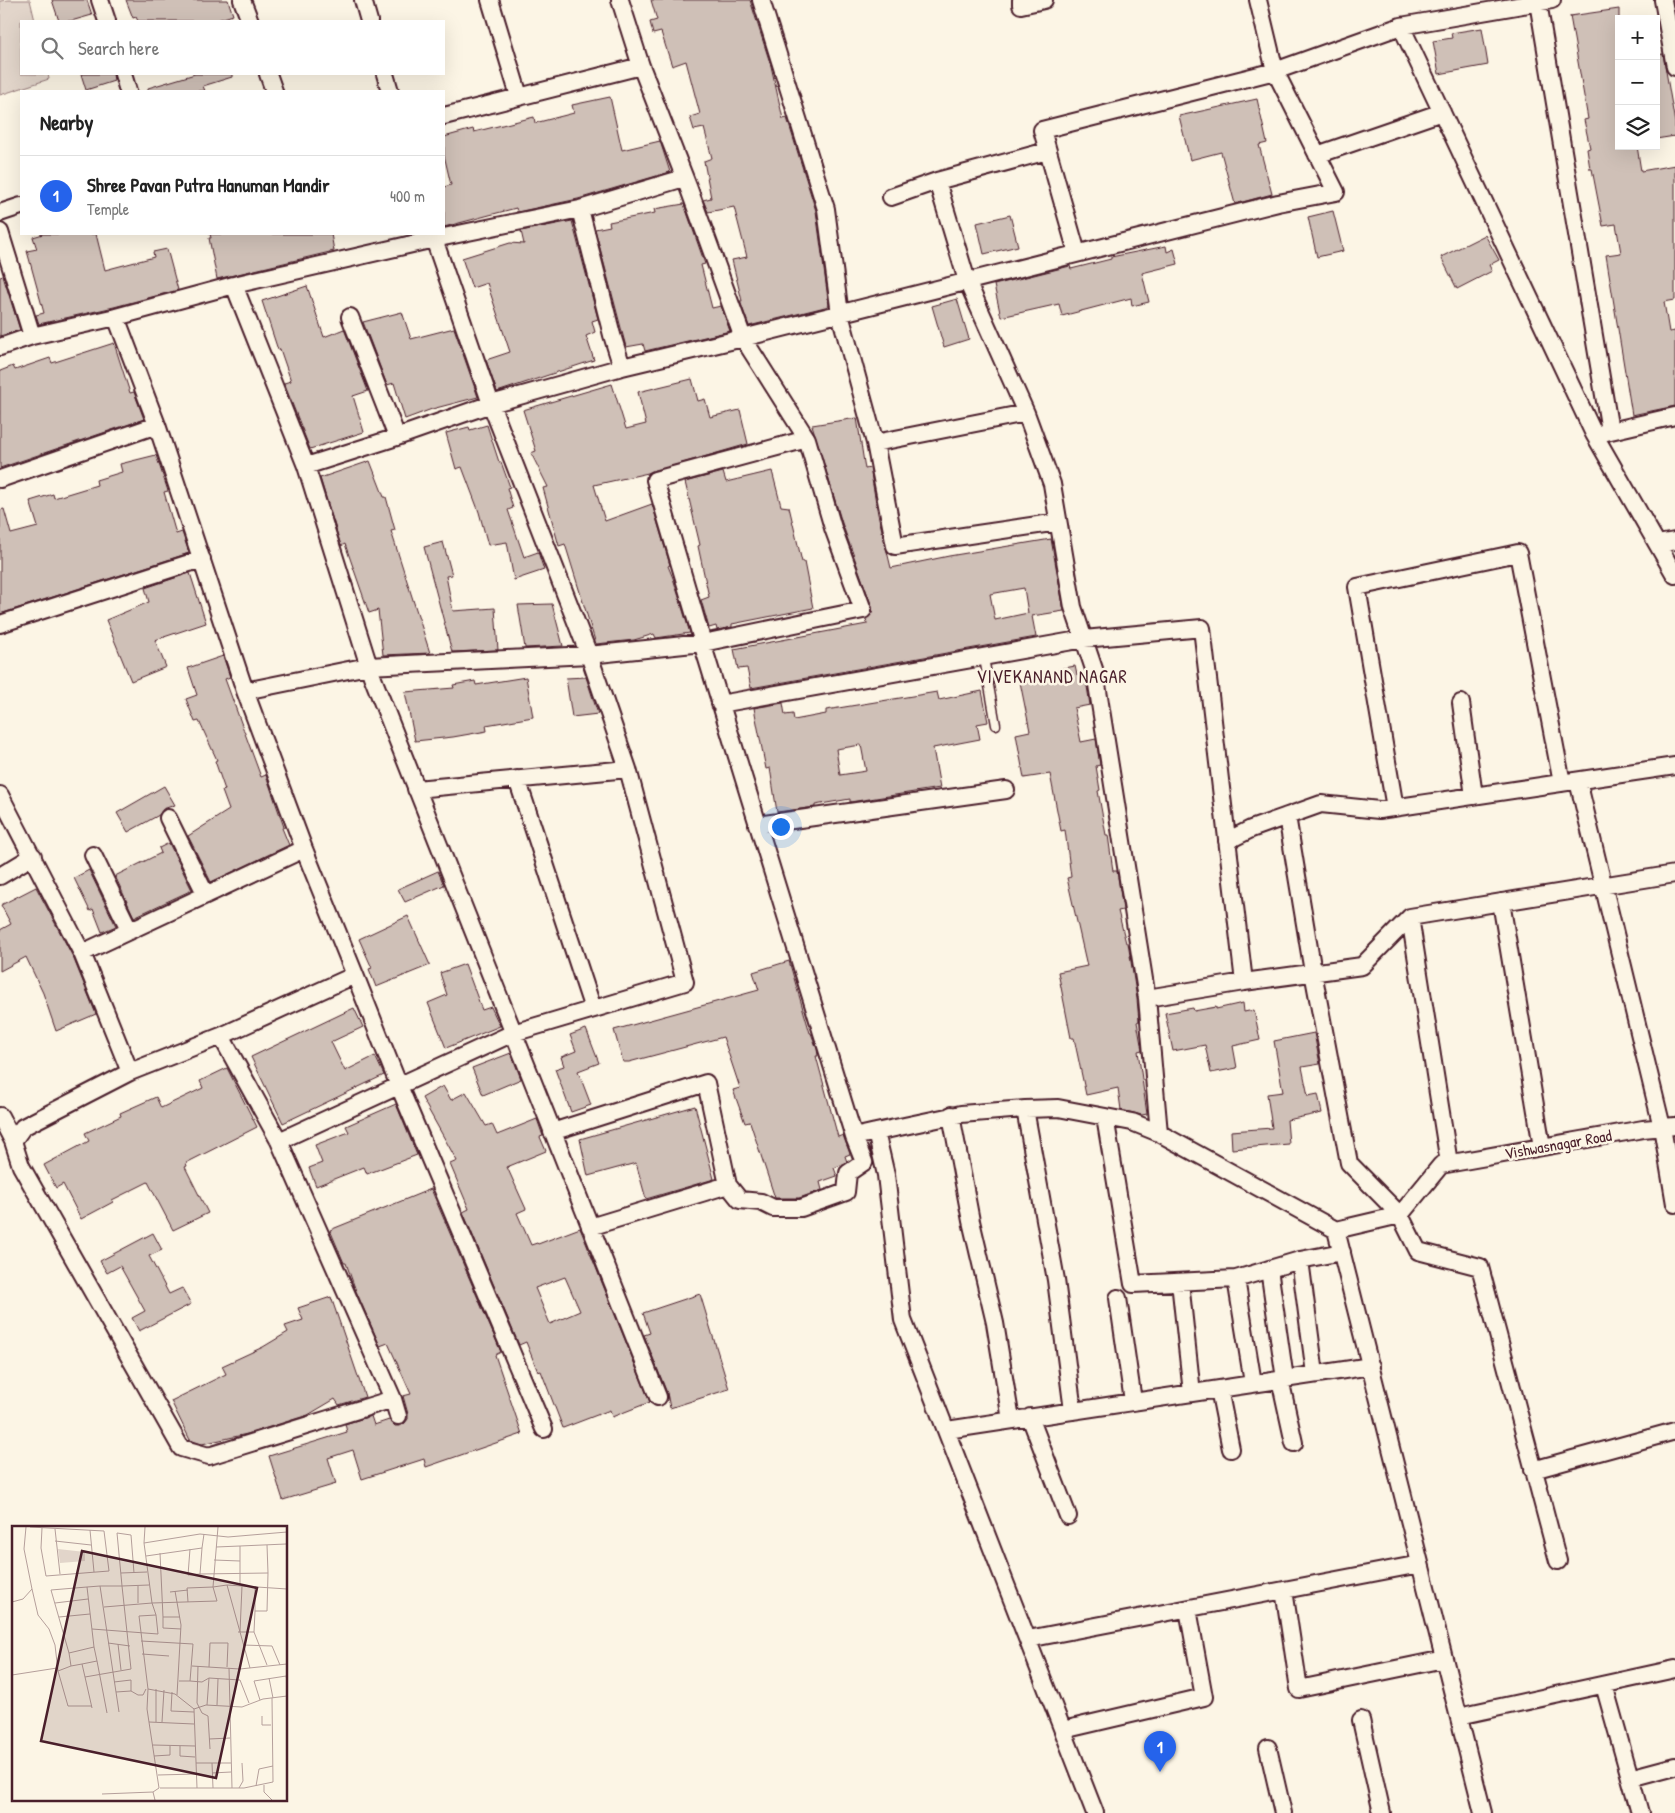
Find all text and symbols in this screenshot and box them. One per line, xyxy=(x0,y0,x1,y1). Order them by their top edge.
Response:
map controls xyxy=(1615,15,1660,150)
button: + xyxy=(1615,15,1660,60)
search box xyxy=(20,20,445,75)
icon: search xyxy=(38,34,66,62)
text: Search here xyxy=(78,35,159,61)
button: − xyxy=(1615,60,1660,105)
button: layers xyxy=(1615,105,1660,150)
text: Nearby xyxy=(40,108,93,137)
text: Shree Pavan Putra Hanuman Mandir xyxy=(87,172,330,198)
text: 1 xyxy=(53,185,59,207)
text: 400 m xyxy=(390,185,425,207)
text: Temple xyxy=(87,198,129,220)
district label: VIVEKANAND NAGAR xyxy=(976,664,1128,689)
your location xyxy=(768,814,794,840)
street label: Vishwasnagar Road xyxy=(1503,1124,1613,1164)
inset map xyxy=(12,1526,288,1800)
pin: 1 xyxy=(1144,1731,1176,1772)

